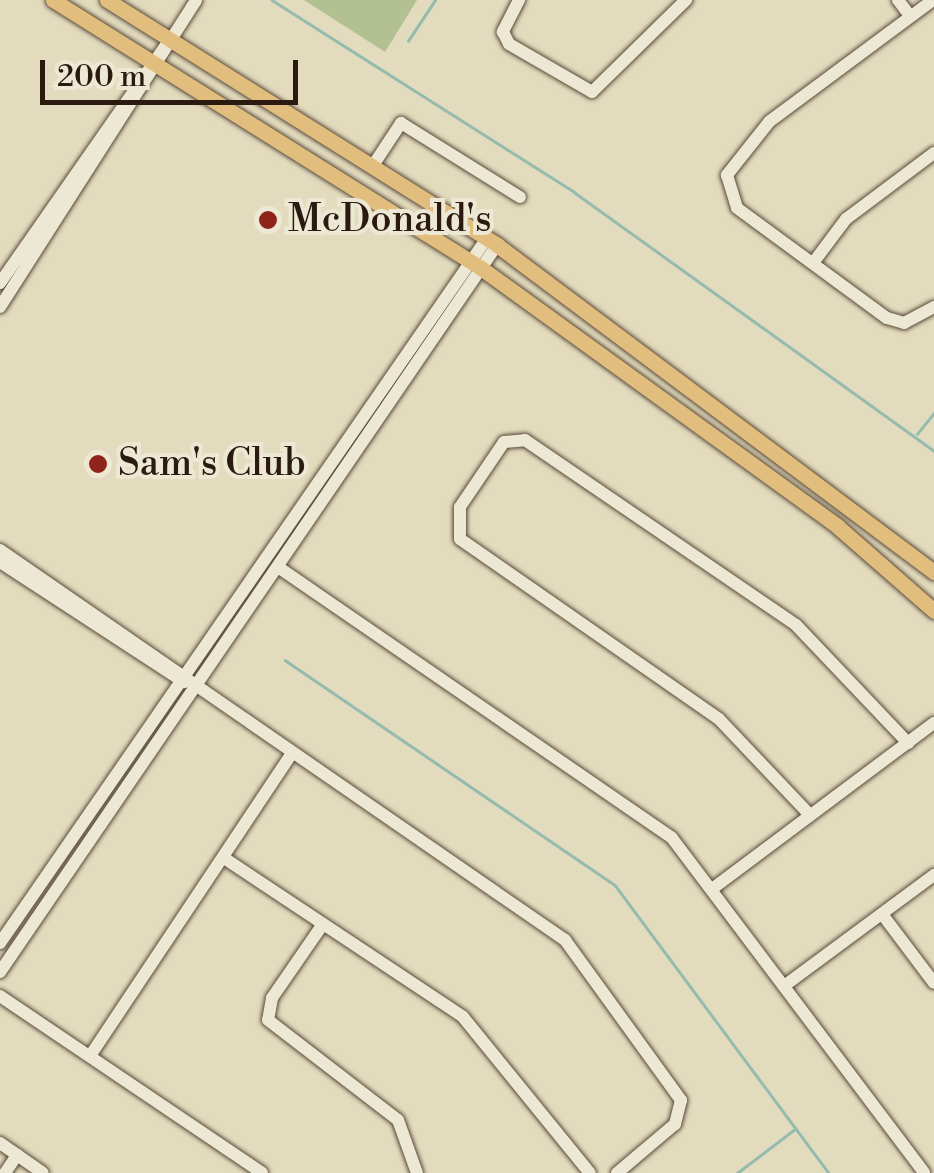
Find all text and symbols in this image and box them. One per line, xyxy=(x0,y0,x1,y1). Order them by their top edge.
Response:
scale bar xyxy=(45,40,302,102)
text: 200 m xyxy=(57,58,146,96)
place label: McDonald's xyxy=(288,197,492,243)
marker: McDonald's xyxy=(257,209,279,231)
place label: Sam's Club xyxy=(118,441,306,487)
marker: Sam's Club xyxy=(87,453,109,475)

